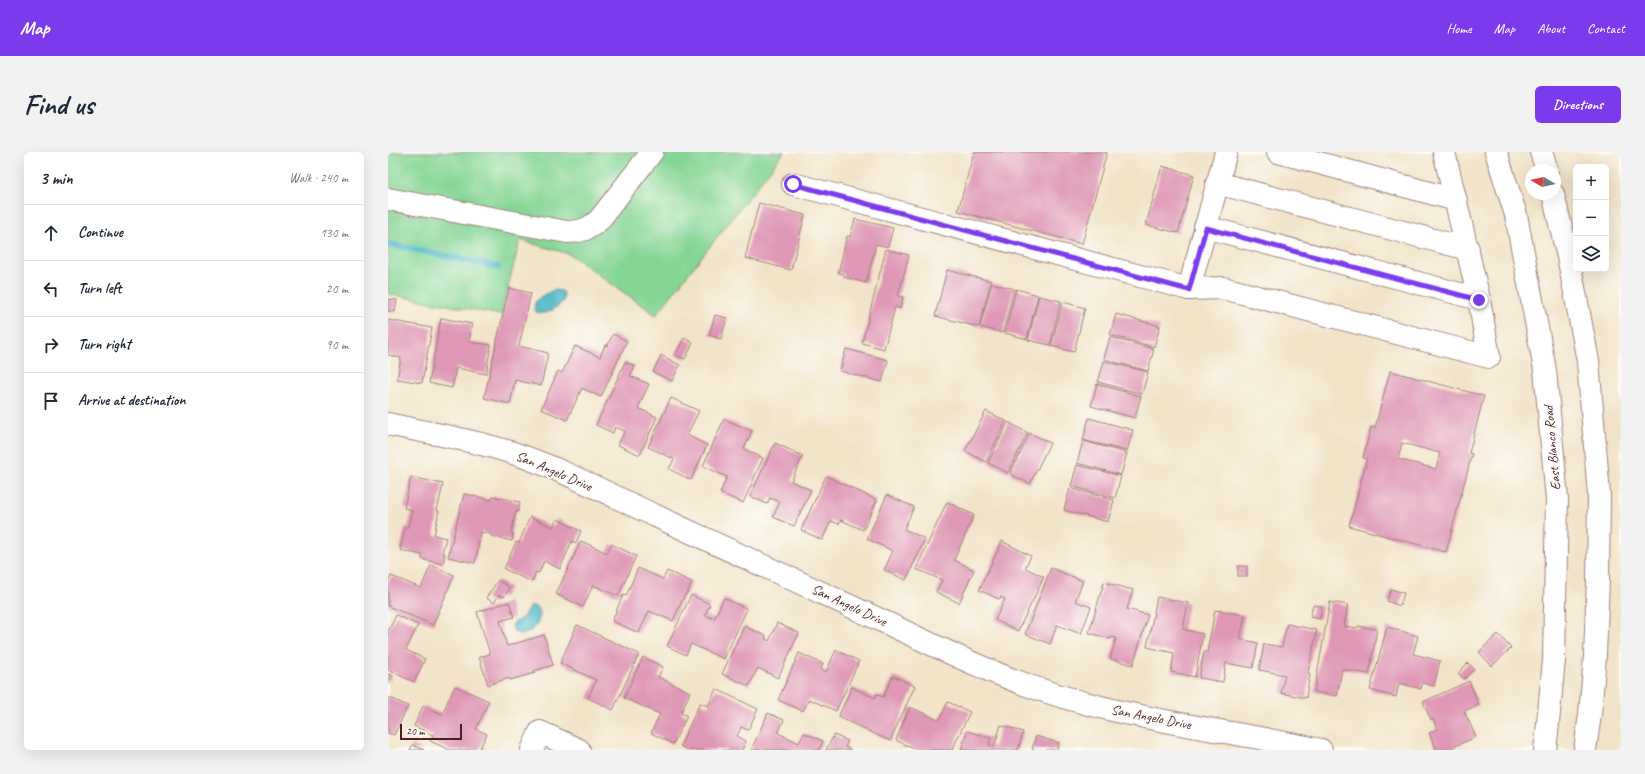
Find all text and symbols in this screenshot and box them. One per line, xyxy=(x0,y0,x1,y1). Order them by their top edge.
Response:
text: Map xyxy=(20,16,50,40)
text: Home xyxy=(1446,20,1472,37)
text: Map xyxy=(1494,20,1515,37)
text: About xyxy=(1537,20,1565,37)
text: Contact xyxy=(1587,20,1625,37)
button: Directions xyxy=(1535,86,1621,123)
text: Find us xyxy=(24,87,94,122)
north arrow xyxy=(1525,164,1561,200)
map controls xyxy=(1573,164,1609,272)
button: + xyxy=(1573,164,1609,200)
text: 3 min xyxy=(40,168,73,189)
text: Walk · 240 m xyxy=(289,170,348,186)
route start xyxy=(784,175,802,193)
button: − xyxy=(1573,200,1609,236)
icon: ahead xyxy=(40,222,62,244)
text: Continue xyxy=(78,223,123,242)
text: 130 m xyxy=(320,225,348,241)
button: layers xyxy=(1573,236,1609,272)
icon: left xyxy=(40,278,62,300)
text: Turn left xyxy=(78,279,121,298)
text: 20 m xyxy=(326,281,348,297)
route end xyxy=(1470,291,1488,309)
icon: right xyxy=(40,334,62,356)
text: Turn right xyxy=(78,335,131,354)
text: 90 m xyxy=(326,337,348,353)
icon: arrive xyxy=(40,390,62,412)
text: Arrive at destination xyxy=(78,391,185,410)
street label: East Blanco Road xyxy=(1540,403,1564,491)
street label: San Angelo Drive xyxy=(513,447,596,495)
street label: San Angelo Drive xyxy=(809,580,891,630)
street label: San Angelo Drive xyxy=(1110,701,1194,733)
scale bar xyxy=(400,722,462,741)
text: 20 m xyxy=(406,724,425,738)

